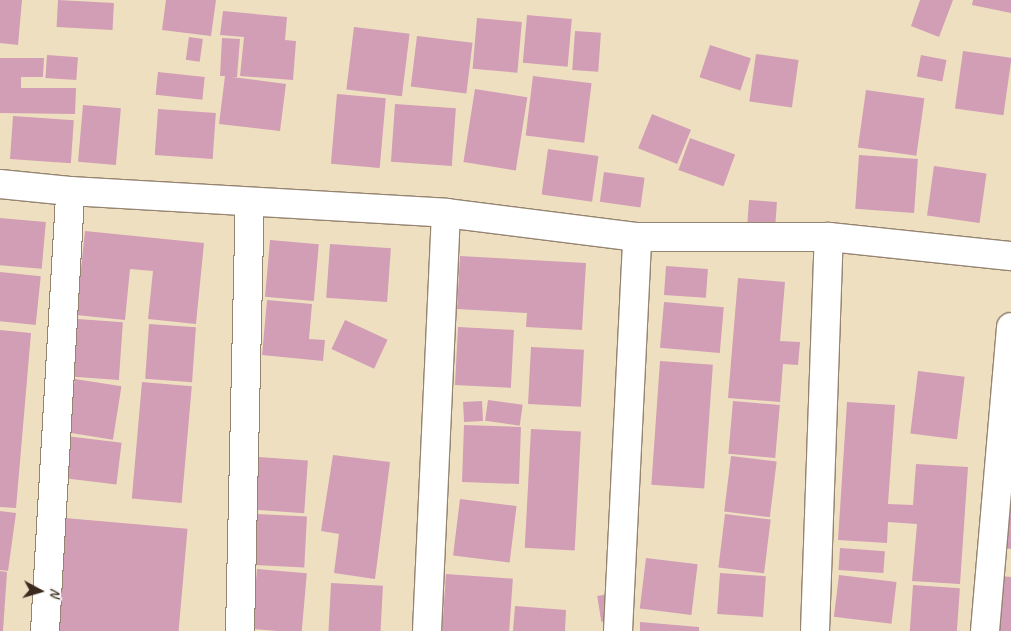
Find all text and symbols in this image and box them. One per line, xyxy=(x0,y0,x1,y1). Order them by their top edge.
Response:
north arrow xyxy=(15,566,65,616)
text: N xyxy=(47,587,64,598)

